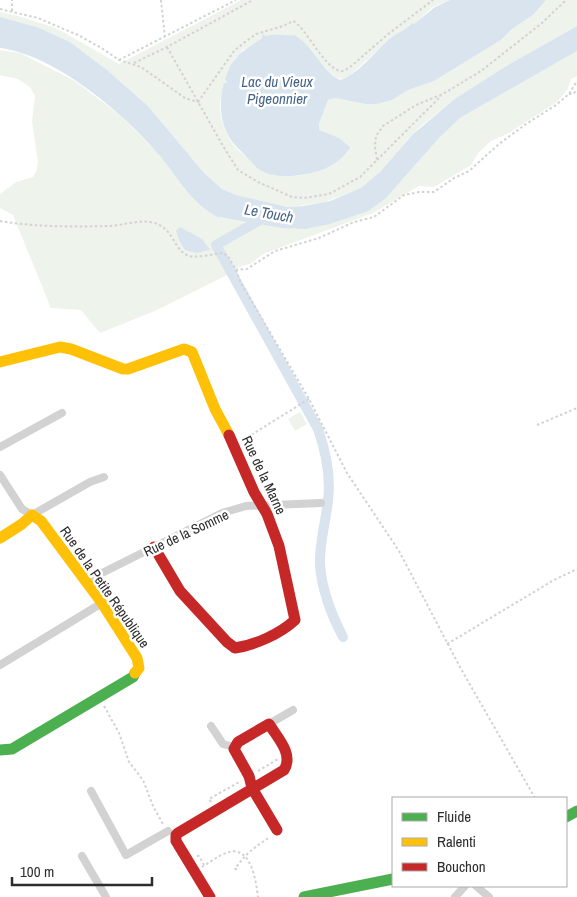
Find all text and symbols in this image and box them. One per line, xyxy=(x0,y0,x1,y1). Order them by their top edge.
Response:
water label: Lac du Vieux Pigeonnier xyxy=(241,71,314,109)
water label: Le Touch xyxy=(243,198,295,228)
street label: Rue de la Marne xyxy=(238,433,290,517)
street label: Rue de la Somme xyxy=(141,505,231,561)
street label: Rue de la Petite République xyxy=(56,523,154,651)
legend xyxy=(392,797,567,887)
text: Fluide xyxy=(437,806,471,827)
text: Ralenti xyxy=(437,831,476,852)
scale bar xyxy=(12,854,152,886)
text: Bouchon xyxy=(437,856,486,877)
text: 100 m xyxy=(20,861,54,882)

